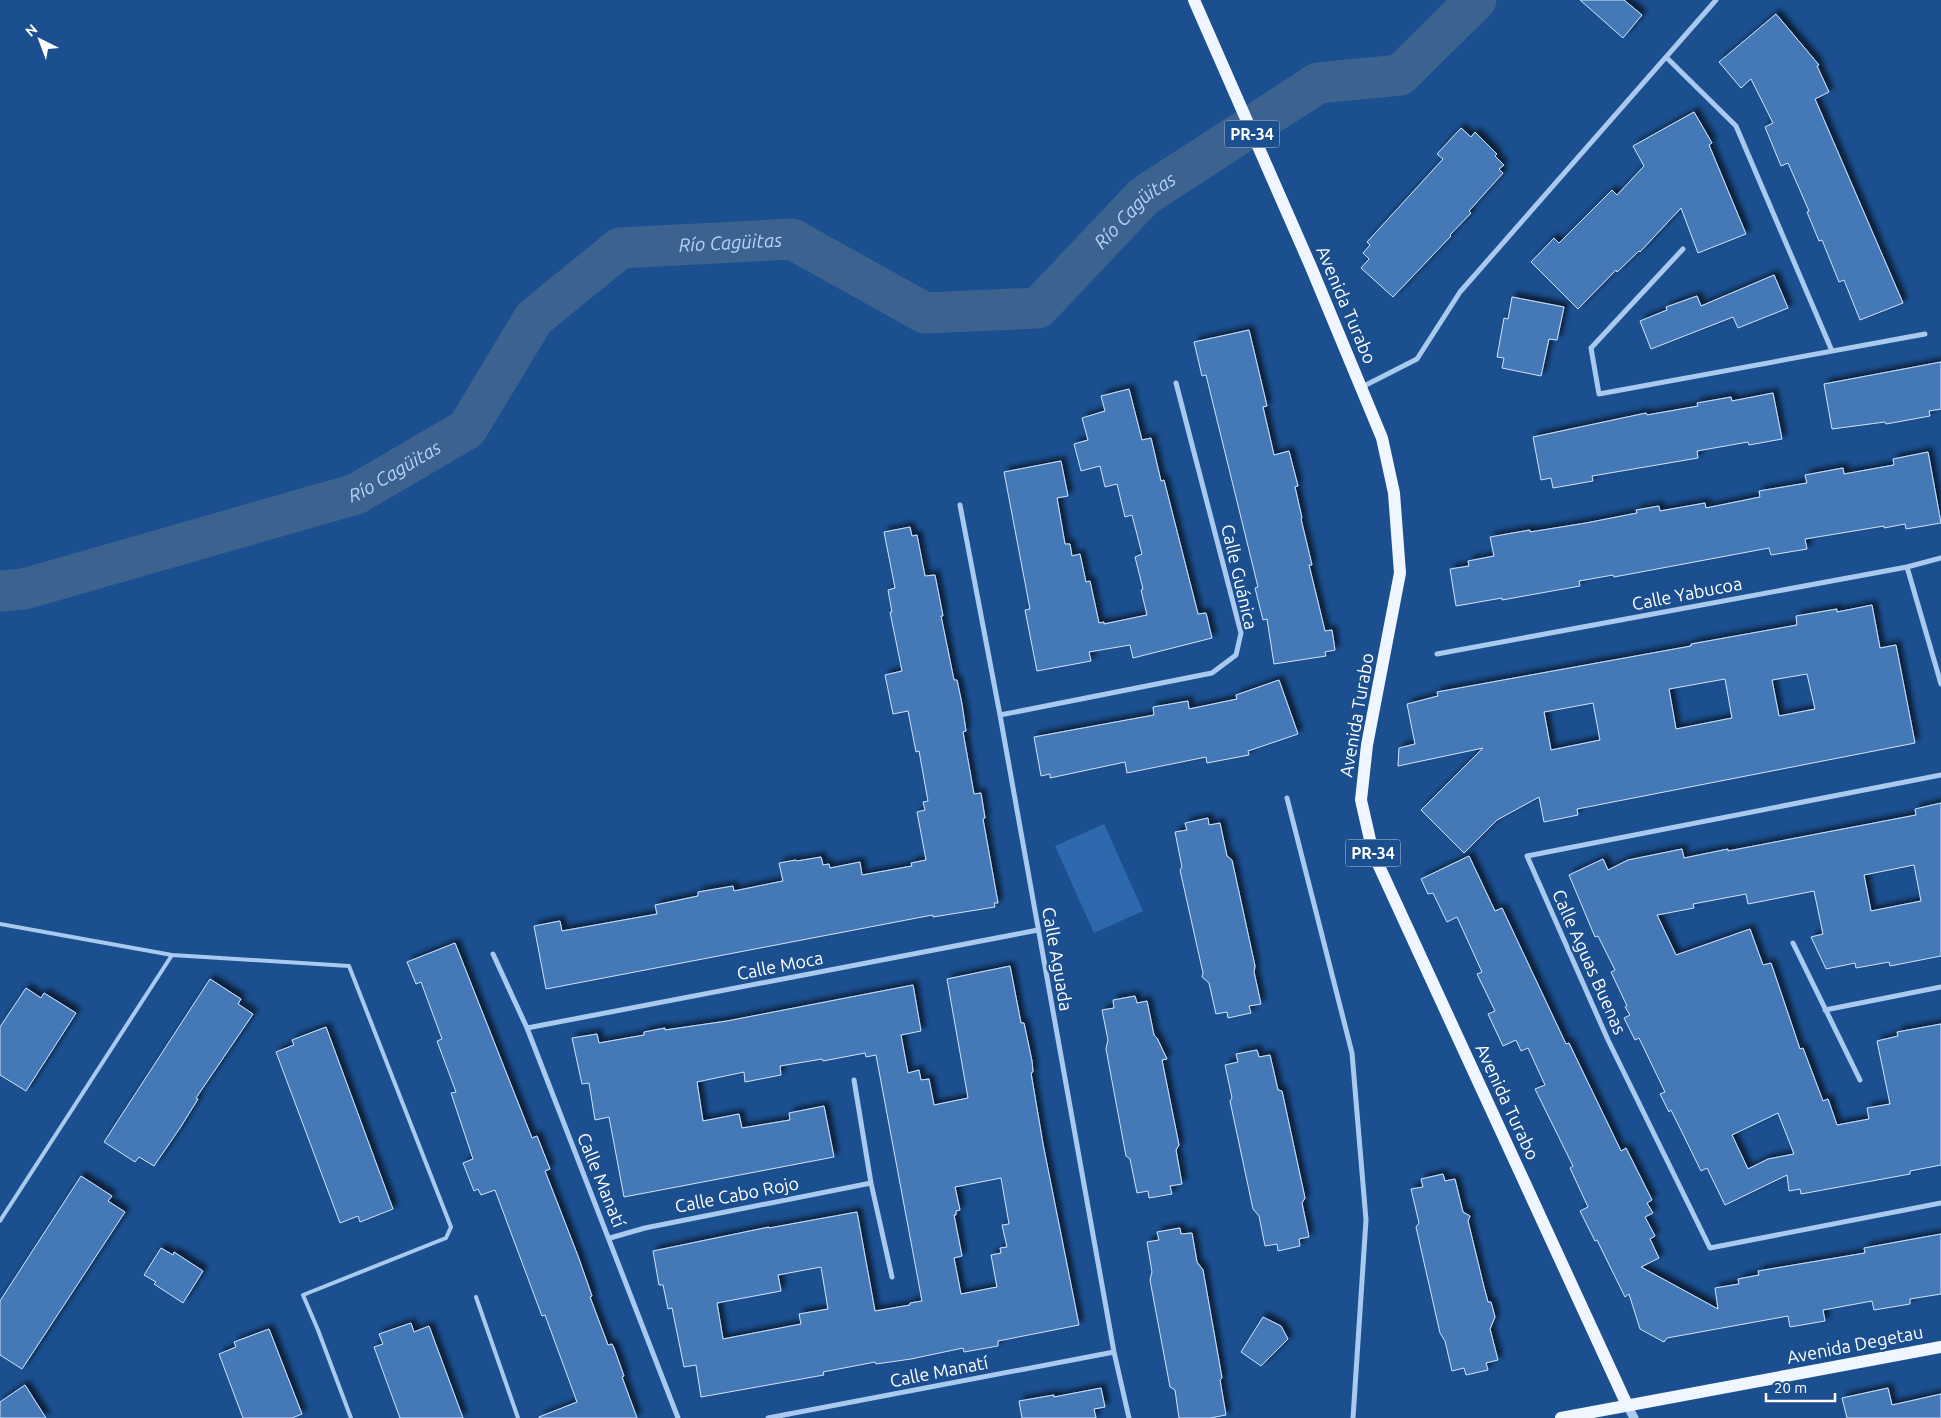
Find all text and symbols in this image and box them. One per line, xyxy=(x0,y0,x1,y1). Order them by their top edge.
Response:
north arrow xyxy=(15,15,65,65)
text: N xyxy=(22,21,41,40)
road number: PR-34 xyxy=(1224,120,1280,148)
water label: Río Cagüitas xyxy=(1089,167,1180,253)
water label: Río Cagüitas xyxy=(678,229,783,256)
street label: Avenida Turabo xyxy=(1313,243,1381,366)
water label: Río Cagüitas xyxy=(346,436,445,507)
street label: Calle Guánica xyxy=(1218,522,1262,631)
street label: Calle Yabucoa xyxy=(1630,573,1744,613)
street label: Avenida Turabo xyxy=(1335,651,1377,778)
road number: PR-34 xyxy=(1346,840,1400,866)
street label: Calle Aguas Buenas xyxy=(1549,886,1631,1037)
street label: Calle Aguada xyxy=(1039,905,1077,1012)
street label: Calle Moca xyxy=(735,947,825,983)
street label: Avenida Turabo xyxy=(1472,1040,1544,1163)
street label: Calle Manatí xyxy=(574,1130,630,1230)
street label: Calle Cabo Rojo xyxy=(673,1172,801,1216)
street label: Avenida Degetau xyxy=(1785,1321,1925,1367)
street label: Calle Manatí xyxy=(888,1352,990,1390)
scale bar xyxy=(1766,1370,1835,1402)
text: 20 m xyxy=(1774,1379,1807,1396)

